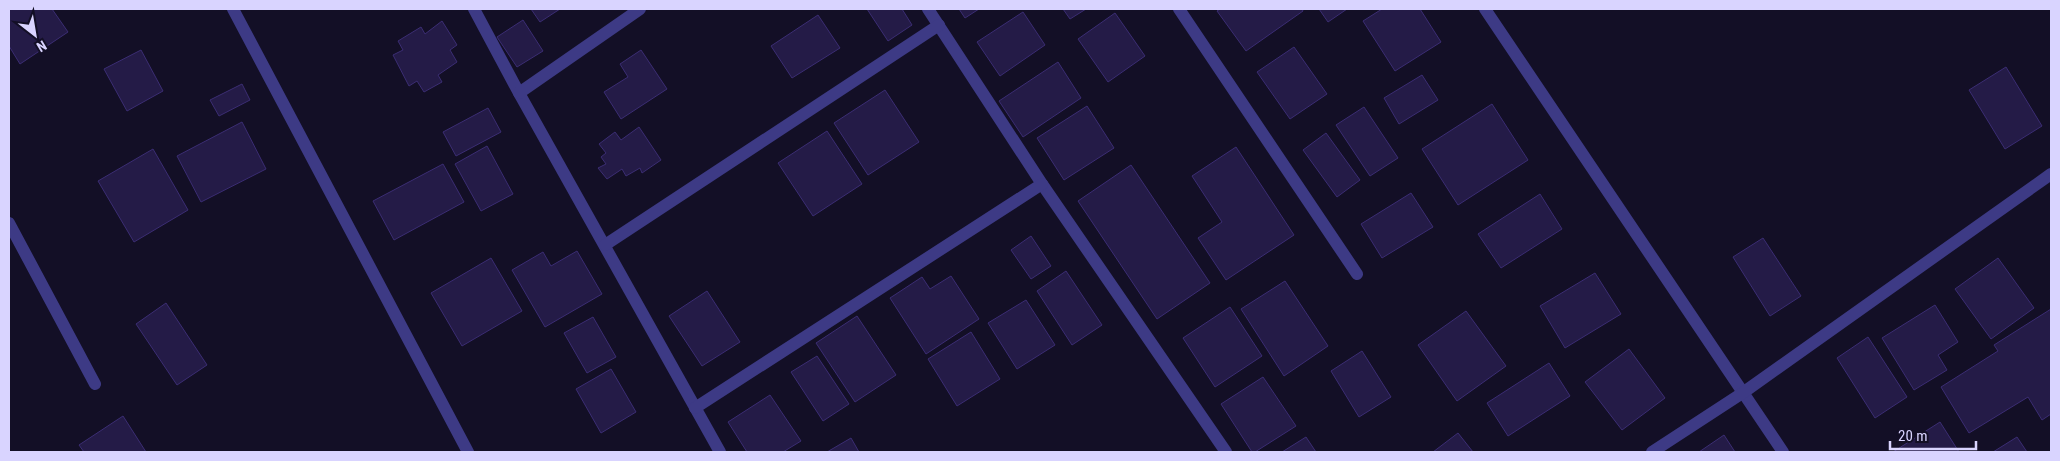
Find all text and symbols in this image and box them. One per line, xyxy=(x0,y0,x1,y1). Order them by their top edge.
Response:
north arrow xyxy=(10,10,60,60)
text: N xyxy=(34,37,49,55)
scale bar xyxy=(1890,418,1976,450)
text: 20 m xyxy=(1898,427,1928,445)

